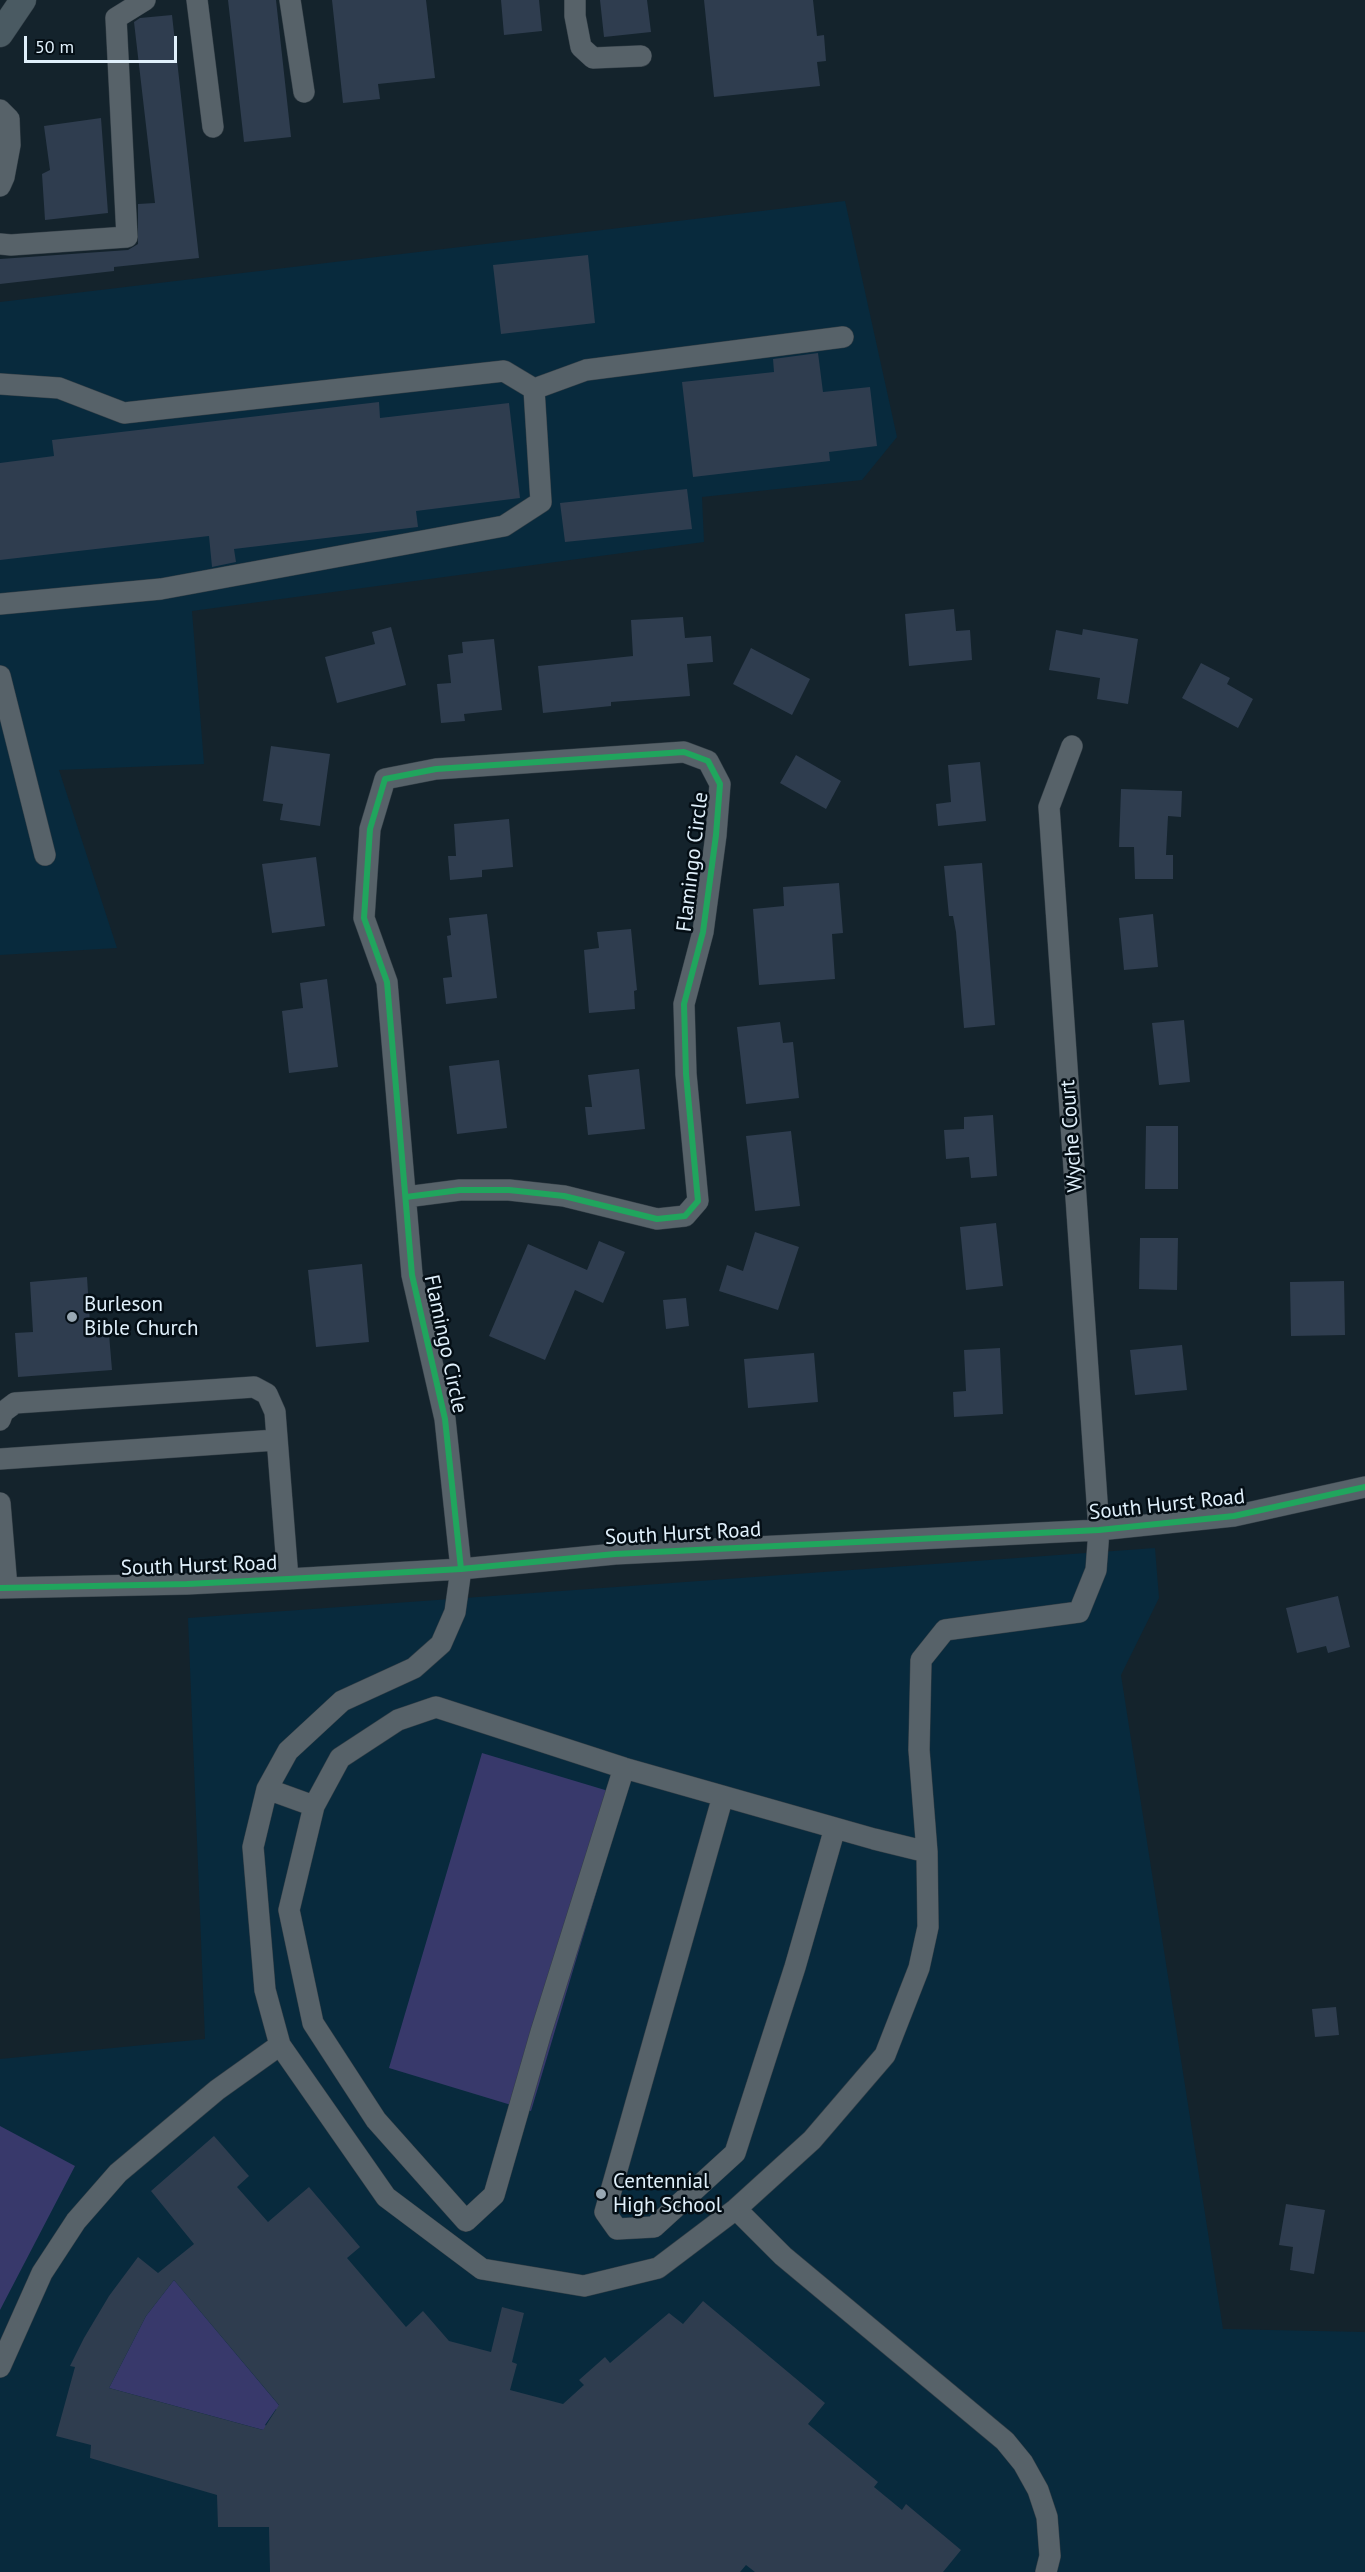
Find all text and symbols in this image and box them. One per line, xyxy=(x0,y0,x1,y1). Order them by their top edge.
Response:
scale bar xyxy=(27,24,180,62)
text: 50 m xyxy=(35,35,74,58)
street label: Flamingo Circle xyxy=(672,791,714,933)
street label: Wyche Court xyxy=(1056,1079,1088,1193)
street label: Flamingo Circle xyxy=(418,1273,472,1415)
place label: Burleson Bible Church xyxy=(84,1292,199,1342)
marker: Burleson Bible Church xyxy=(65,1310,79,1324)
street label: South Hurst Road xyxy=(1088,1484,1246,1526)
street label: South Hurst Road xyxy=(604,1517,762,1551)
street label: South Hurst Road xyxy=(120,1551,278,1581)
place label: Centennial High School xyxy=(613,2169,722,2219)
marker: Centennial High School xyxy=(594,2187,608,2201)

